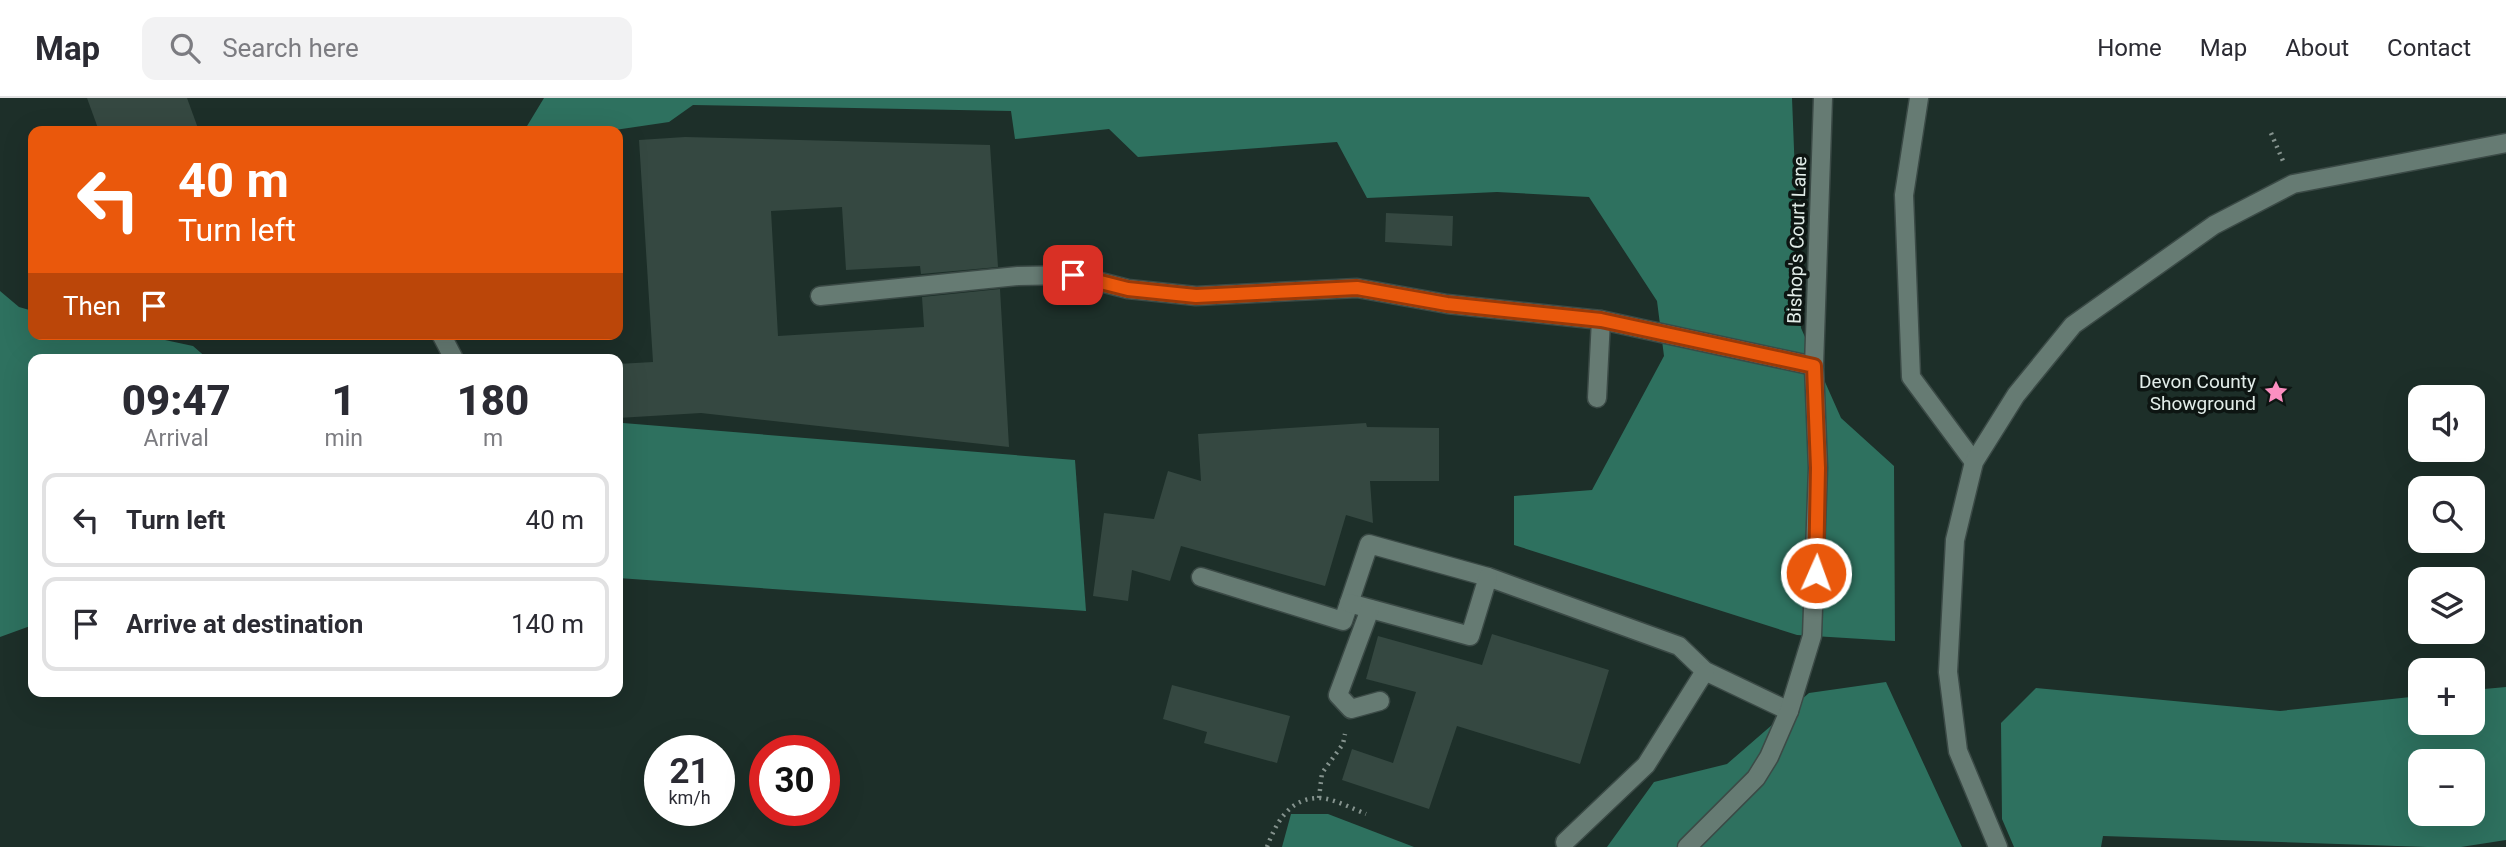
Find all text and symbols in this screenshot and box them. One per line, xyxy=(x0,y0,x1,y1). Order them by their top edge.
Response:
search box xyxy=(142,17,632,80)
text: Map xyxy=(35,29,100,68)
icon: search xyxy=(166,29,204,67)
text: Search here xyxy=(222,33,359,63)
text: Home xyxy=(2097,34,2162,62)
text: Map xyxy=(2200,34,2247,62)
text: About xyxy=(2285,34,2349,62)
text: Contact xyxy=(2387,34,2471,62)
text: 40 m xyxy=(178,152,289,209)
icon: left xyxy=(63,154,154,245)
street label: Bishop's Court Lane xyxy=(1783,156,1811,324)
text: Turn left xyxy=(178,211,296,249)
pin xyxy=(1043,245,1103,305)
icon: arrive xyxy=(1054,256,1092,294)
icon: arrive xyxy=(135,287,173,325)
text: Then xyxy=(63,291,121,321)
place label: Devon County Showground xyxy=(2139,370,2256,415)
text: 09:47 xyxy=(122,376,231,425)
text: 1 xyxy=(332,376,356,425)
text: 180 xyxy=(457,376,529,425)
place icon: Devon County Showground xyxy=(2262,378,2290,406)
map controls xyxy=(2408,385,2485,826)
button: sound xyxy=(2408,385,2485,462)
text: Arrival xyxy=(144,425,209,452)
text: min xyxy=(324,425,363,452)
text: m xyxy=(483,425,503,452)
button: search xyxy=(2408,476,2485,553)
icon: left xyxy=(67,501,105,539)
text: Turn left xyxy=(126,505,225,535)
text: 40 m xyxy=(526,505,584,535)
position arrow xyxy=(1779,536,1853,610)
button: layers xyxy=(2408,567,2485,644)
icon: arrive xyxy=(67,605,105,643)
text: Arrive at destination xyxy=(126,609,363,639)
text: 140 m xyxy=(511,609,584,639)
button: + xyxy=(2408,658,2485,735)
speed limit sign: 30 xyxy=(749,735,840,826)
button: − xyxy=(2408,749,2485,826)
text: 21 xyxy=(669,751,710,792)
text: km/h xyxy=(668,787,711,808)

